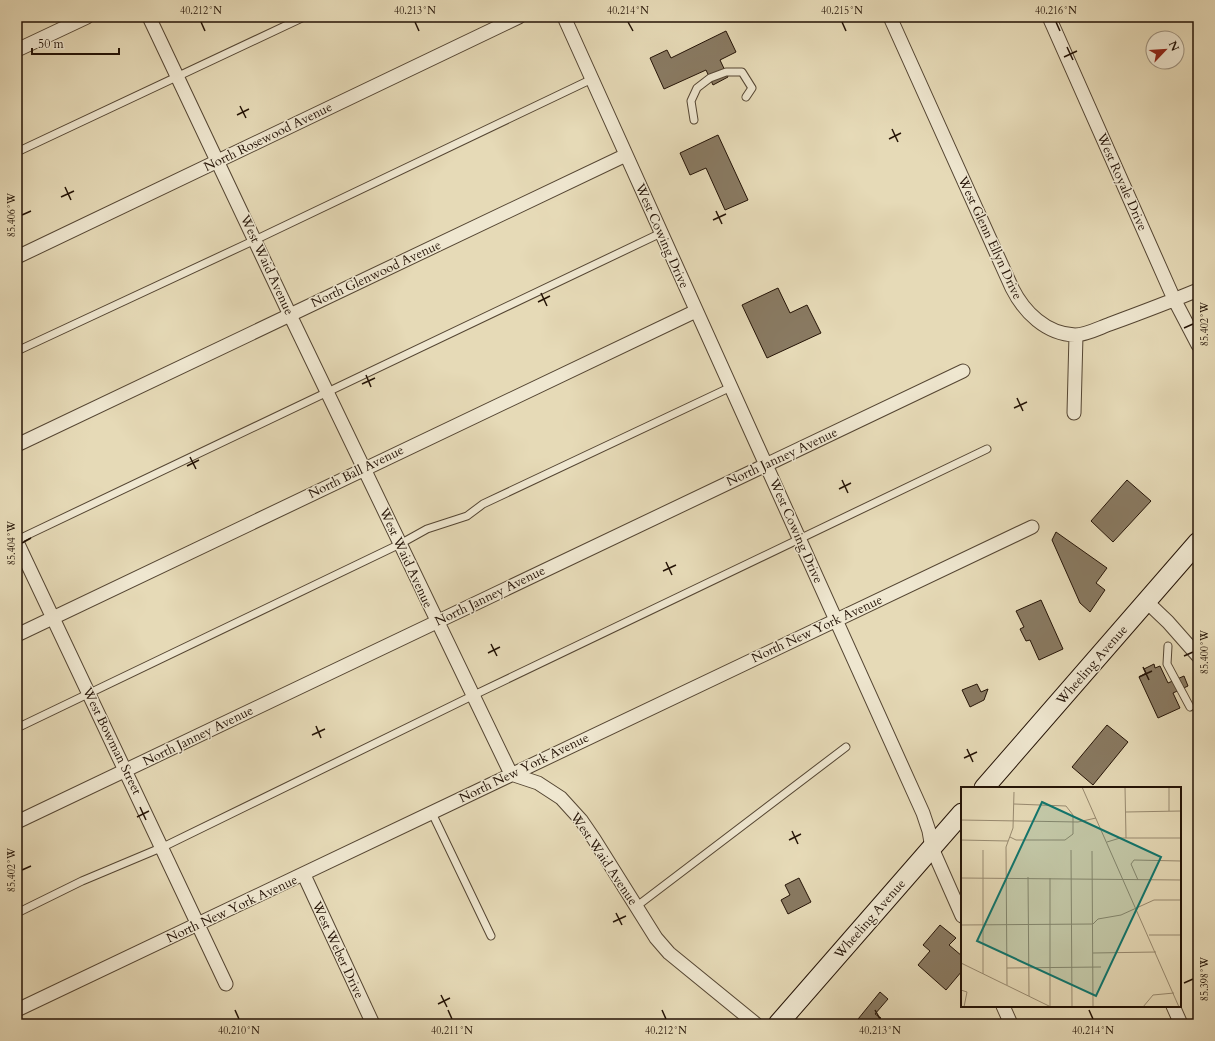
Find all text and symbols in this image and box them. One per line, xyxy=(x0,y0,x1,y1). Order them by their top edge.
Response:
text: 40.212°N xyxy=(180,4,222,18)
text: 40.213°N xyxy=(394,4,436,18)
text: 40.214°N xyxy=(607,4,649,18)
text: 40.215°N xyxy=(821,4,863,18)
text: 40.216°N xyxy=(1035,4,1077,18)
scale bar xyxy=(32,30,119,56)
north arrow xyxy=(1145,30,1185,70)
text: 50 m xyxy=(38,36,65,52)
text: N xyxy=(1165,38,1183,54)
street label: North Rosewood Avenue xyxy=(201,98,335,176)
street label: West Royale Drive xyxy=(1092,130,1152,234)
street label: West Glenn Ellyn Drive xyxy=(953,173,1026,303)
street label: West Cowing Drive xyxy=(630,180,693,291)
text: 85.406°W xyxy=(5,192,19,237)
street label: West Waid Avenue xyxy=(236,211,298,318)
street label: North Glenwood Avenue xyxy=(308,236,444,312)
text: 85.402°W xyxy=(1198,301,1212,346)
street label: North Janney Avenue xyxy=(723,423,841,491)
street label: North Ball Avenue xyxy=(305,441,407,503)
street label: West Cowing Drive xyxy=(764,475,827,586)
street label: West Waid Avenue xyxy=(375,504,437,611)
text: 85.404°W xyxy=(5,520,19,565)
street label: North Janney Avenue xyxy=(432,561,548,631)
street label: North New York Avenue xyxy=(749,591,885,667)
street label: Wheeling Avenue xyxy=(1052,621,1132,710)
text: 85.400°W xyxy=(1198,629,1212,674)
street label: West Bowman Street xyxy=(78,683,146,798)
street label: North Janney Avenue xyxy=(140,701,256,771)
street label: North New York Avenue xyxy=(456,729,592,807)
inset map xyxy=(961,787,1181,1007)
street label: West Waid Avenue xyxy=(566,808,642,909)
text: 85.402°W xyxy=(5,847,19,892)
street label: North New York Avenue xyxy=(164,871,300,947)
street label: Wheeling Avenue xyxy=(830,875,910,964)
street label: West Weber Drive xyxy=(307,898,368,1001)
text: 85.398°W xyxy=(1198,956,1212,1001)
text: 40.210°N xyxy=(218,1024,260,1038)
text: 40.211°N xyxy=(431,1024,473,1038)
text: 40.212°N xyxy=(645,1024,687,1038)
text: 40.213°N xyxy=(859,1024,901,1038)
text: 40.214°N xyxy=(1072,1024,1114,1038)

